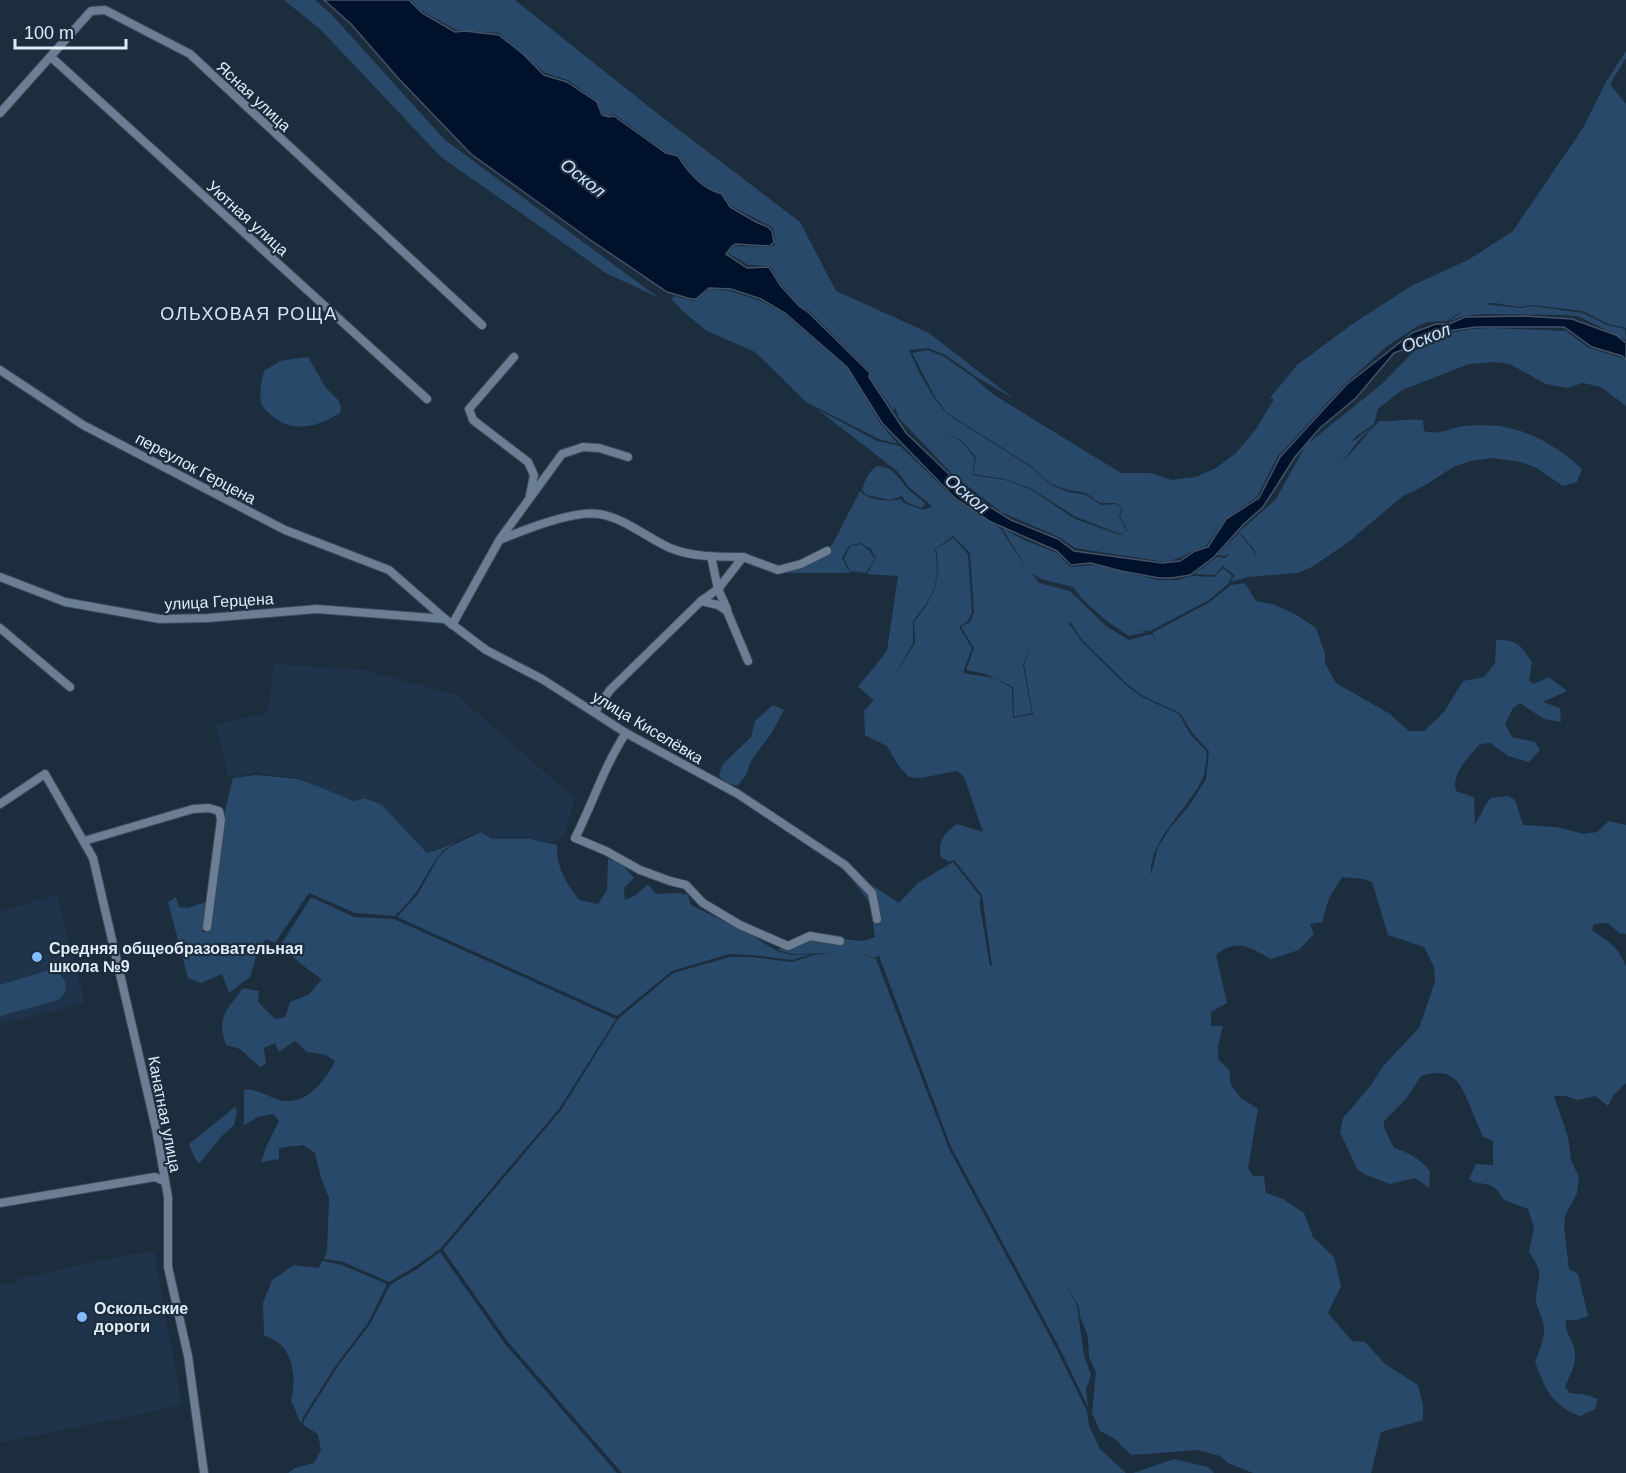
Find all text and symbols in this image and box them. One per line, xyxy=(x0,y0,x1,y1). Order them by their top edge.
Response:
scale bar xyxy=(15,12,126,50)
text: 100 m xyxy=(24,23,74,43)
street label: Ясная улица xyxy=(213,58,294,135)
water label: Оскол xyxy=(557,154,609,202)
street label: Уютная улица xyxy=(204,178,292,259)
district label: ОЛЬХОВАЯ РОЩА xyxy=(160,304,338,324)
water label: Оскол xyxy=(1398,319,1454,357)
street label: переулок Герцена xyxy=(133,430,259,507)
water label: Оскол xyxy=(941,470,993,518)
street label: улица Герцена xyxy=(164,590,274,613)
street label: улица Киселёвка xyxy=(589,688,706,767)
place label: Средняя общеобразовательная школа №9 xyxy=(49,940,303,975)
marker: Средняя общеобразовательная школа №9 xyxy=(30,950,44,964)
street label: Канатная улица xyxy=(145,1055,184,1174)
place label: Оскольские дороги xyxy=(94,1300,188,1335)
marker: Оскольские дороги xyxy=(75,1310,89,1324)

